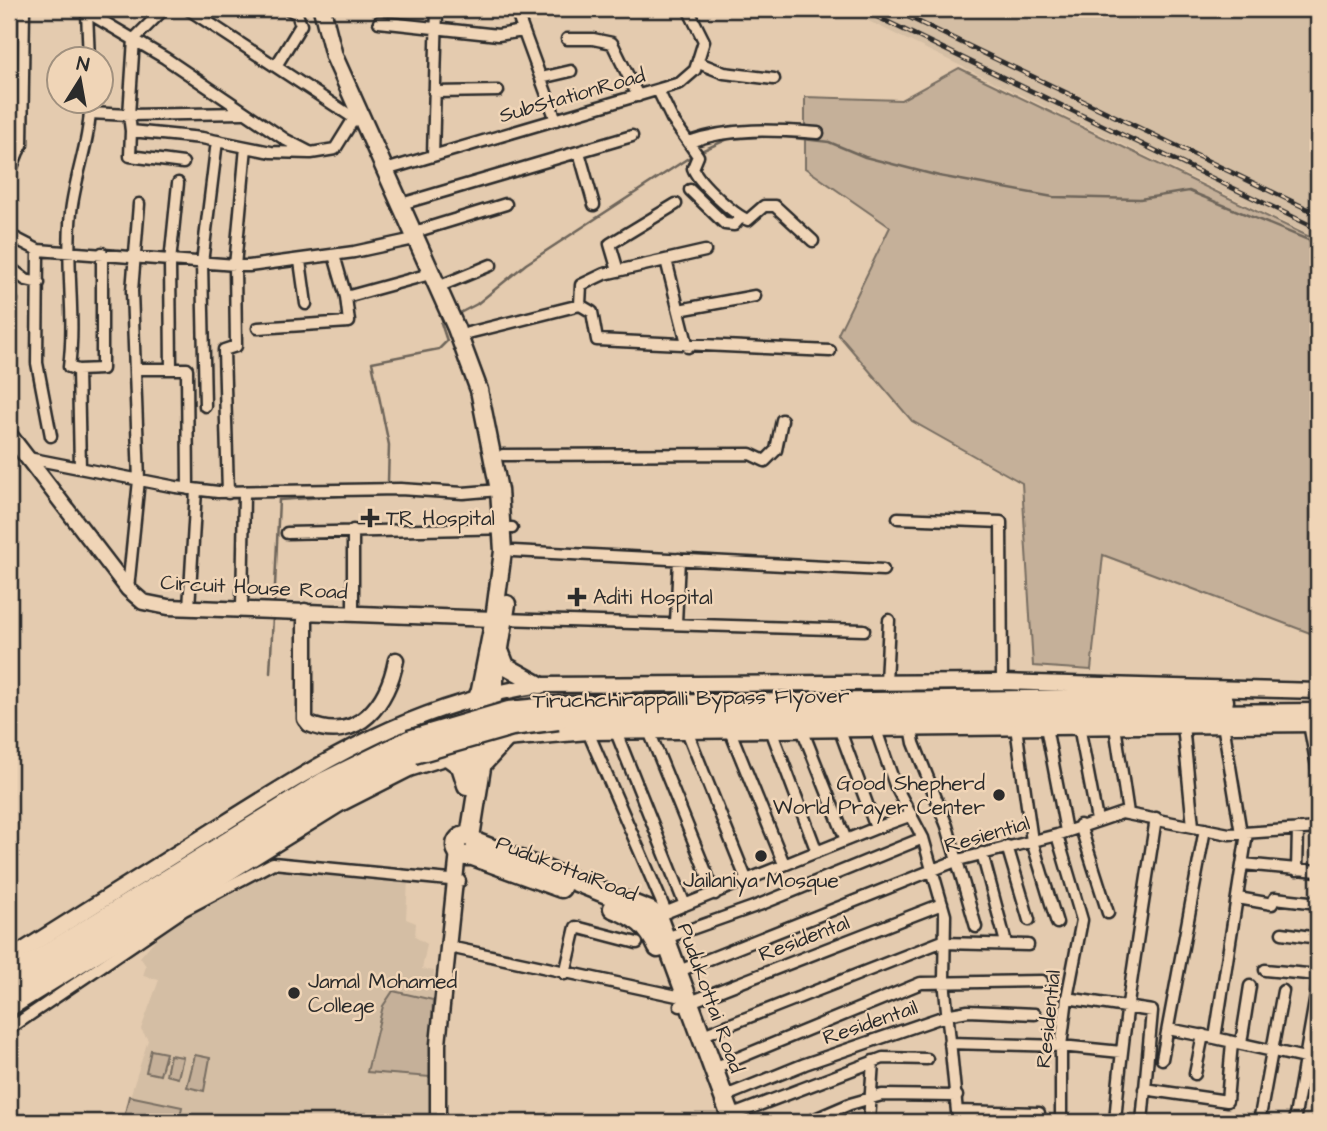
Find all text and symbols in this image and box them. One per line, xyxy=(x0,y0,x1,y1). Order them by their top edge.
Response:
north arrow xyxy=(46,46,116,116)
text: N xyxy=(75,50,91,79)
street label: SubStationRoad xyxy=(496,61,649,130)
place label: TR Hospital xyxy=(386,504,495,534)
marker: TR Hospital xyxy=(360,508,380,528)
street label: Circuit House Road xyxy=(160,568,349,607)
place label: Aditi Hospital xyxy=(593,583,713,613)
marker: Aditi Hospital xyxy=(567,587,587,607)
street label: Tiruchchirappalli Bypass Flyover xyxy=(532,681,850,718)
place label: Good Shepherd World Prayer Center xyxy=(773,769,985,824)
marker: Good Shepherd World Prayer Center xyxy=(991,787,1007,803)
street label: Resiential xyxy=(941,808,1033,860)
street label: PudukottaiRoad xyxy=(492,828,642,909)
marker: Jailaniya Mosque xyxy=(753,848,769,864)
place label: Jailaniya Mosque xyxy=(683,866,839,897)
street label: Residental xyxy=(755,908,854,969)
street label: Pudukottai Road xyxy=(670,919,751,1077)
place label: Jamal Mohamed College xyxy=(308,967,458,1022)
street label: Residential xyxy=(1029,969,1068,1069)
marker: Jamal Mohamed College xyxy=(286,985,302,1001)
street label: Residentail xyxy=(819,993,921,1052)

